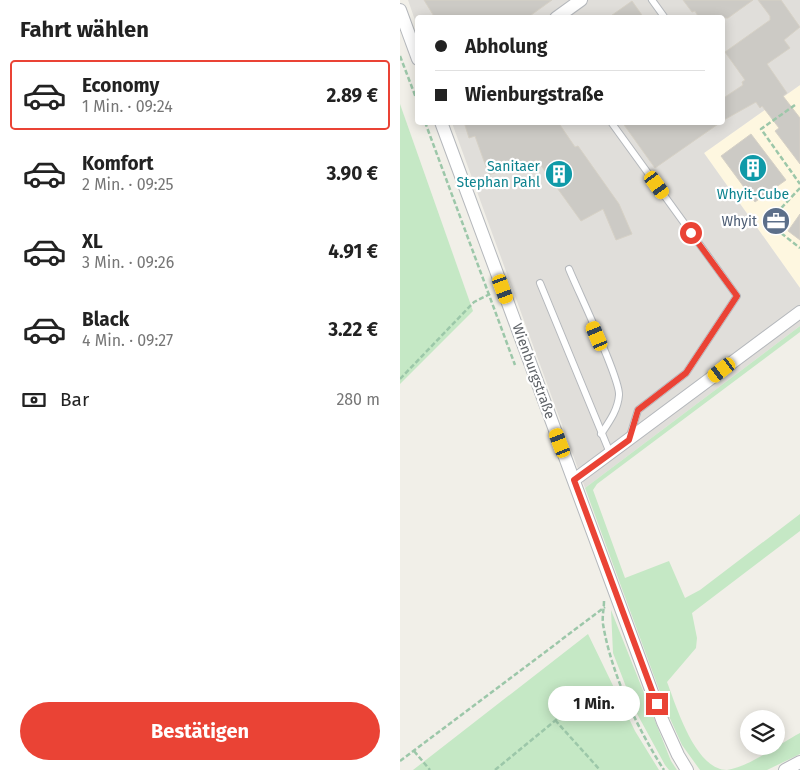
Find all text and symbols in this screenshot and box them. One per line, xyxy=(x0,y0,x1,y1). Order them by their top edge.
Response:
text: Fahrt wählen xyxy=(20,16,149,43)
text: Abholung xyxy=(465,35,548,58)
icon: car xyxy=(22,73,67,118)
text: Economy xyxy=(82,74,159,97)
text: Wienburgstraße xyxy=(465,83,604,106)
text: 2.89 € xyxy=(327,84,378,107)
text: 1 Min. · 09:24 xyxy=(82,97,173,116)
icon: car xyxy=(22,151,67,196)
text: Komfort xyxy=(82,152,153,175)
building icon: Whyit-Cube xyxy=(738,153,768,183)
place label: Sanitaer Stephan Pahl xyxy=(457,158,541,191)
building icon: Sanitaer Stephan Pahl xyxy=(544,159,574,189)
text: 3.90 € xyxy=(326,162,378,185)
car xyxy=(642,168,671,202)
text: 2 Min. · 09:25 xyxy=(82,175,174,194)
place label: Whyit-Cube xyxy=(717,186,789,203)
office icon: Whyit xyxy=(761,206,791,236)
place label: Whyit xyxy=(721,213,758,230)
route start xyxy=(680,222,702,244)
icon: car xyxy=(22,229,67,274)
text: XL xyxy=(82,230,103,253)
text: 4.91 € xyxy=(328,240,378,263)
text: 3 Min. · 09:26 xyxy=(82,253,174,272)
car xyxy=(490,272,515,306)
icon: car xyxy=(22,307,67,352)
text: Black xyxy=(82,308,129,331)
text: 3.22 € xyxy=(328,318,378,341)
car xyxy=(584,319,609,353)
street label: Wienburgstraße xyxy=(508,321,559,421)
text: 4 Min. · 09:27 xyxy=(82,331,173,350)
car xyxy=(705,355,738,385)
icon: cash xyxy=(20,386,48,414)
text: Bar xyxy=(60,388,89,411)
text: 280 m xyxy=(336,390,380,409)
car xyxy=(547,426,572,460)
callout: 1 Min. xyxy=(547,686,640,722)
route end xyxy=(646,693,668,715)
text: 1 Min. xyxy=(573,694,615,713)
button: Bestätigen xyxy=(20,702,380,760)
map controls xyxy=(740,710,785,755)
button: layers xyxy=(740,710,785,755)

